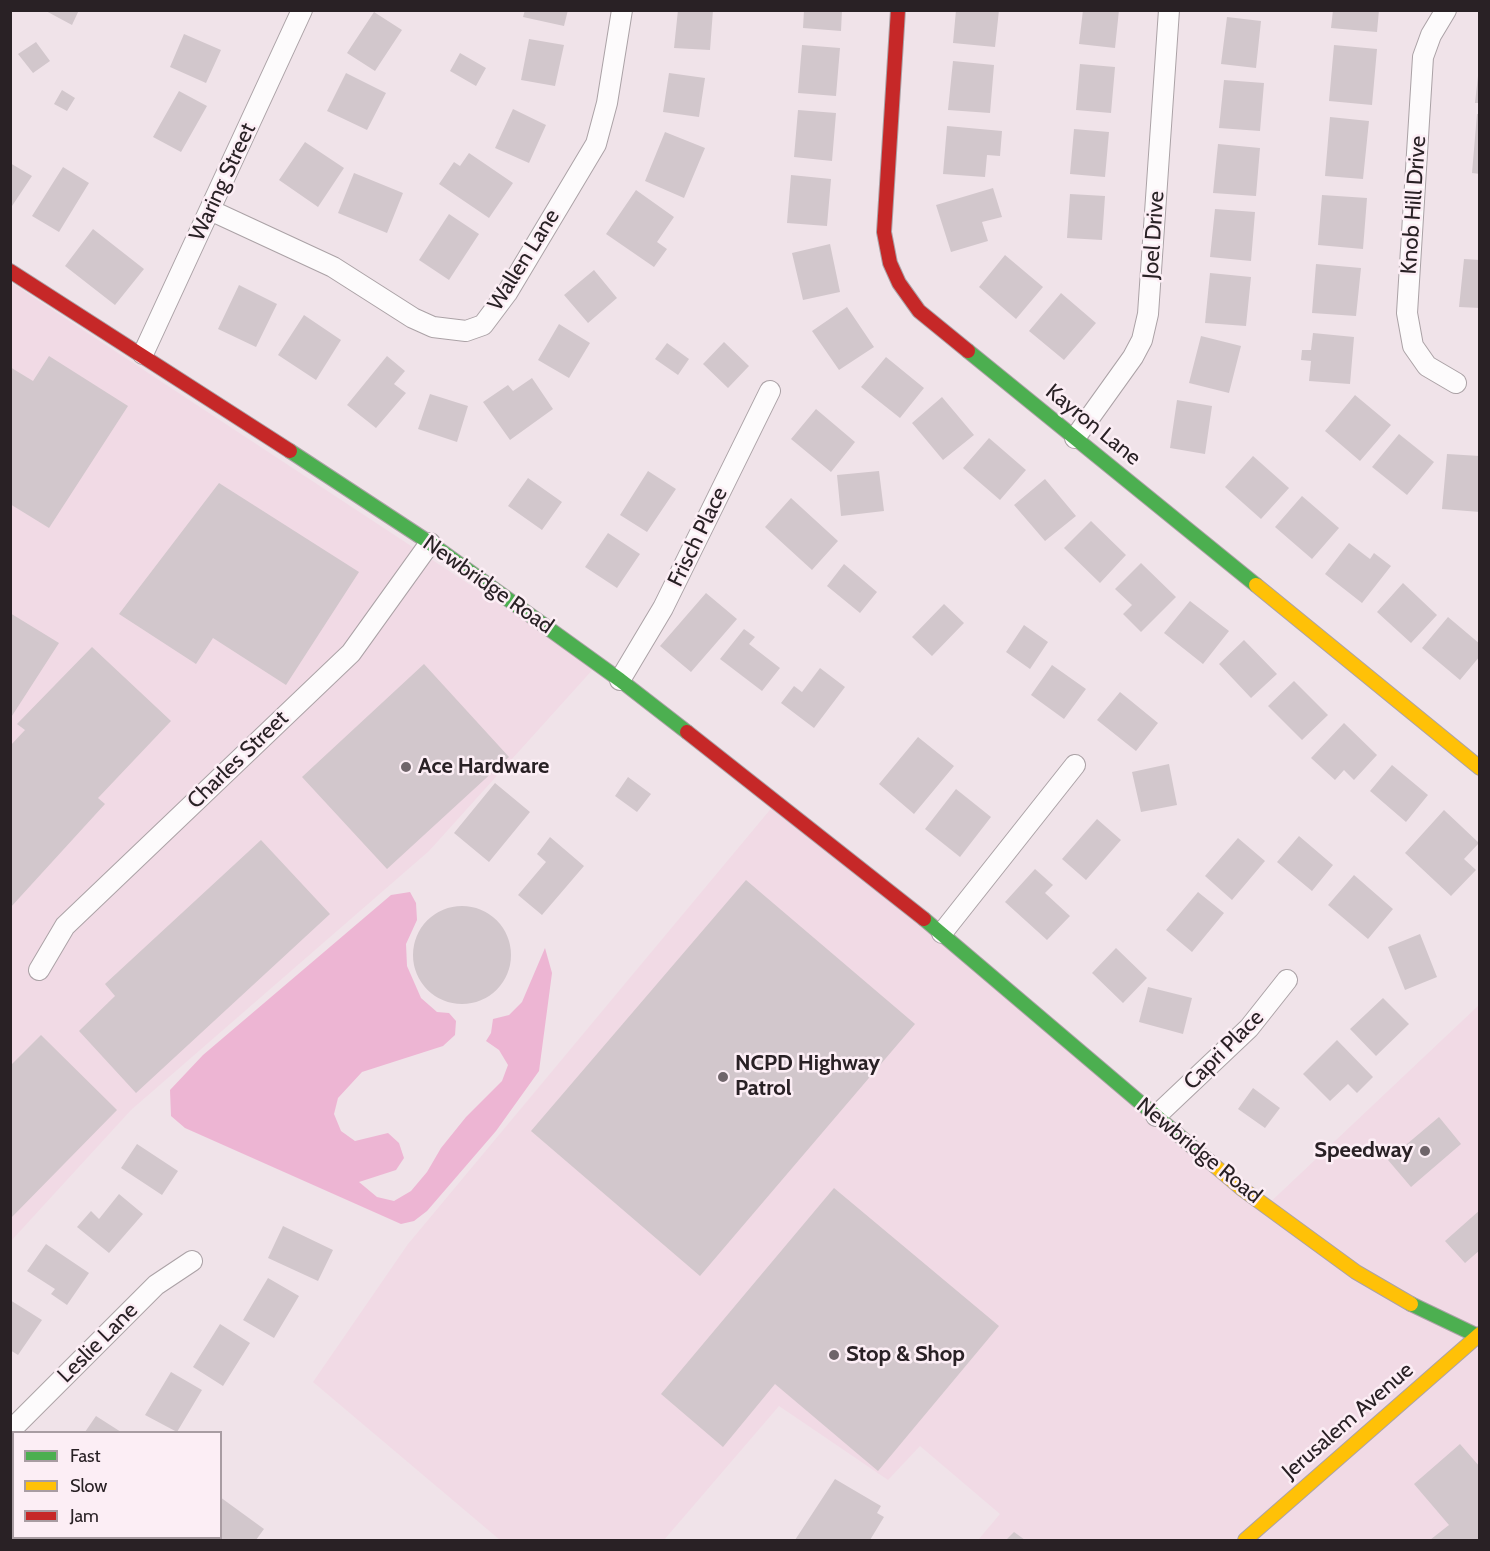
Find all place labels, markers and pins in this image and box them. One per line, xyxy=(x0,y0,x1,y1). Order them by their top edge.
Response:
place label: Ace Hardware xyxy=(418,754,549,780)
marker: Ace Hardware xyxy=(399,760,413,774)
place label: NCPD Highway Patrol xyxy=(735,1051,880,1102)
marker: NCPD Highway Patrol xyxy=(716,1070,730,1084)
place label: Speedway xyxy=(1314,1138,1413,1164)
marker: Speedway xyxy=(1418,1144,1432,1158)
place label: Stop & Shop xyxy=(846,1342,965,1368)
marker: Stop & Shop xyxy=(827,1348,841,1362)

